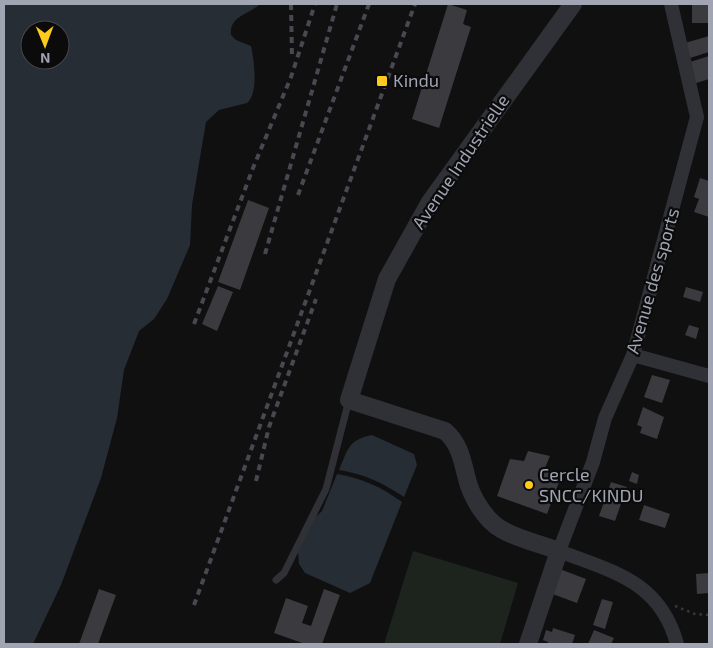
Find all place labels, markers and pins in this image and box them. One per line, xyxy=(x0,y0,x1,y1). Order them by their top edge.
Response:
place label: Kindu xyxy=(393,69,439,91)
marker: Kindu xyxy=(375,74,389,88)
place label: Cercle SNCC/KINDU xyxy=(539,463,643,506)
marker: Cercle SNCC/KINDU xyxy=(523,479,535,491)

